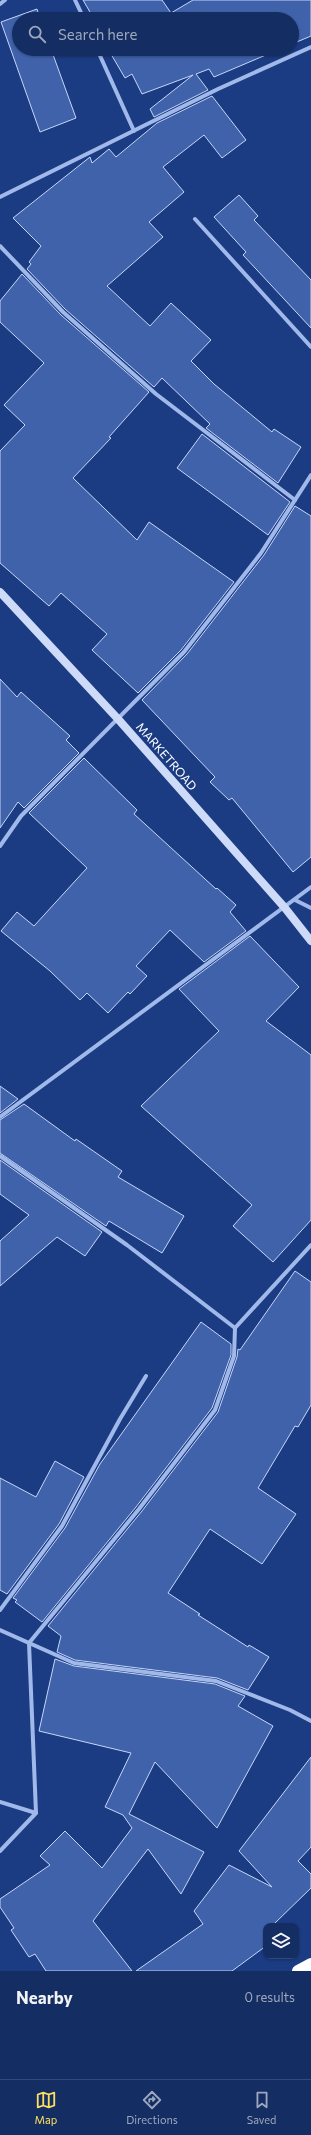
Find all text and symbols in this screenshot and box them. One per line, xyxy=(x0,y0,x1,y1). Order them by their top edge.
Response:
search box xyxy=(12,12,299,56)
icon: search xyxy=(26,23,48,45)
text: Search here xyxy=(58,25,137,43)
street label: MARKETROAD xyxy=(134,719,200,793)
map controls xyxy=(263,1923,299,1959)
button: layers xyxy=(263,1923,299,1959)
text: Nearby xyxy=(16,1987,73,2008)
text: 0 results xyxy=(244,1989,295,2005)
tab: Map xyxy=(35,2089,57,2126)
tab: Directions xyxy=(126,2089,178,2126)
tab: Saved xyxy=(247,2089,276,2126)

